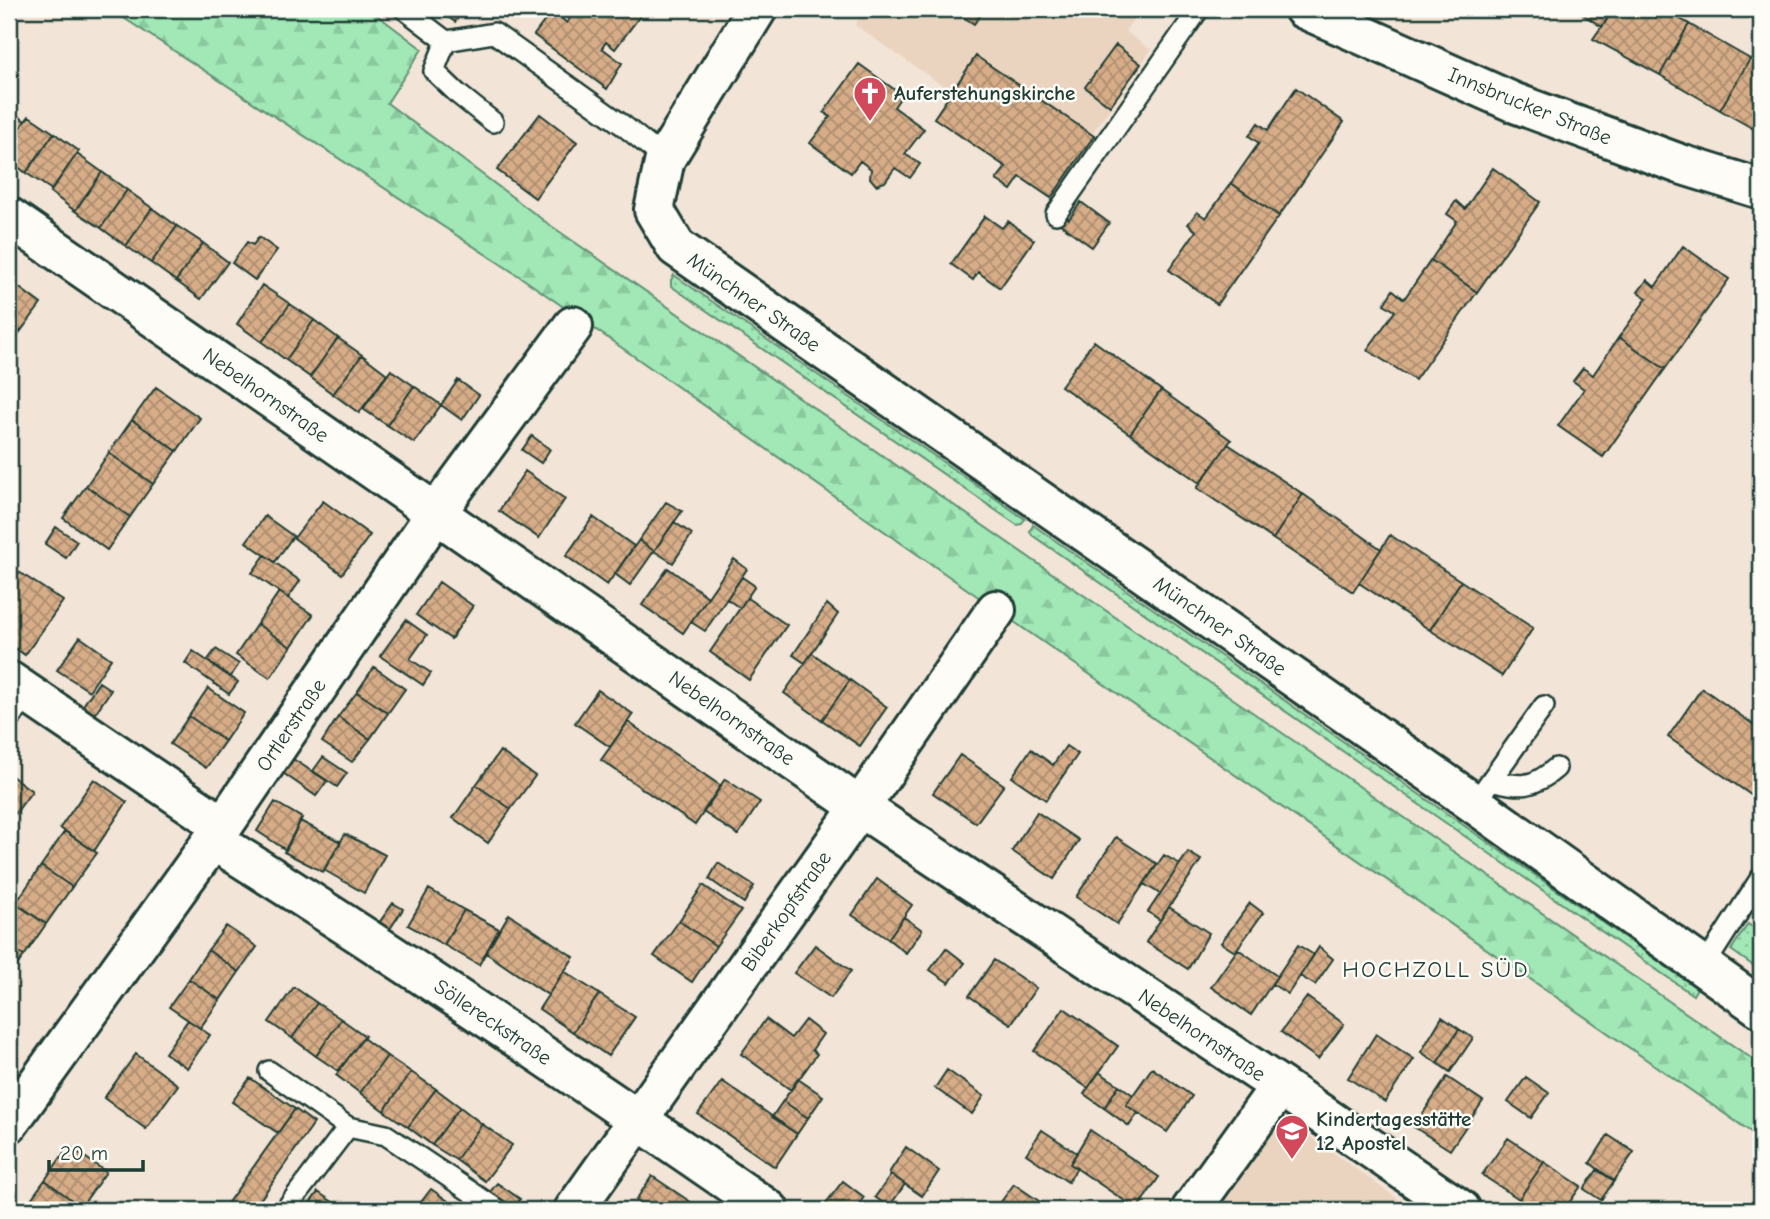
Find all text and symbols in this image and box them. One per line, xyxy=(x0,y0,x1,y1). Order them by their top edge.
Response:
street label: Innsbrucker Straße xyxy=(1445,62,1615,150)
church icon: Auferstehungskirche xyxy=(851,74,889,123)
place label: Auferstehungskirche xyxy=(894,81,1075,105)
street label: Münchner Straße xyxy=(683,247,825,357)
street label: Nebelhornstraße xyxy=(198,343,334,447)
street label: Münchner Straße xyxy=(1149,571,1291,681)
street label: Nebelhornstraße xyxy=(664,666,800,770)
street label: Ortlerstraße xyxy=(251,674,331,776)
street label: Biberkopfstraße xyxy=(736,846,836,976)
district label: HOCHZOLL SÜD xyxy=(1342,956,1530,983)
street label: Söllereckstraße xyxy=(430,974,556,1070)
street label: Nebelhornstraße xyxy=(1134,984,1270,1086)
place label: Kindertagesstätte 12 Apostel xyxy=(1316,1107,1471,1155)
school or university icon: Kindertagesstätte 12 Apostel xyxy=(1273,1112,1311,1161)
scale bar xyxy=(49,1128,144,1172)
text: 20 m xyxy=(60,1141,108,1165)

